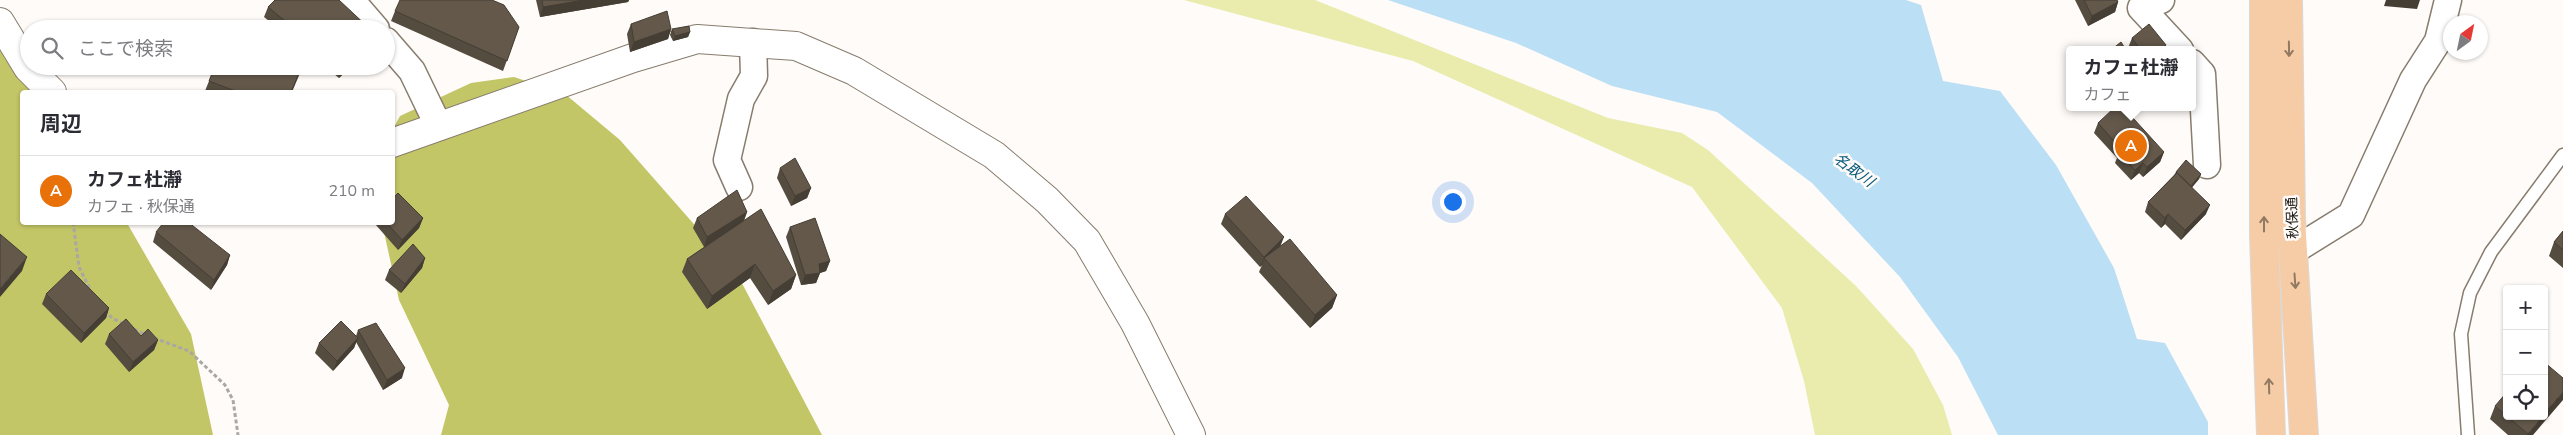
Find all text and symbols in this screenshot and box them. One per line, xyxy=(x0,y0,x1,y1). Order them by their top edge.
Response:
north arrow xyxy=(2443,15,2488,60)
search box xyxy=(20,20,395,75)
icon: search xyxy=(38,34,66,62)
text: ここで検索 xyxy=(78,36,173,62)
one-way arrow xyxy=(2284,40,2294,56)
popup xyxy=(2066,46,2196,111)
text: カフェ杜瀞 xyxy=(2083,55,2179,81)
text: カフェ xyxy=(2083,84,2132,106)
text: 周辺 xyxy=(40,110,82,138)
pin: A xyxy=(2115,127,2147,165)
water label: 名取川 xyxy=(1830,149,1880,192)
text: カフェ杜瀞 xyxy=(87,167,182,193)
text: A xyxy=(50,180,62,202)
text: 210 m xyxy=(328,180,375,202)
your location xyxy=(1440,189,1466,215)
text: カフェ · 秋保通 xyxy=(87,196,195,218)
street label: 秋保通 xyxy=(2282,197,2303,239)
one-way arrow xyxy=(2259,216,2269,232)
one-way arrow xyxy=(2290,273,2299,289)
map controls xyxy=(2503,285,2548,420)
button: + xyxy=(2503,285,2548,330)
button: − xyxy=(2503,330,2548,375)
button: locate xyxy=(2503,375,2548,420)
one-way arrow xyxy=(2265,379,2274,395)

